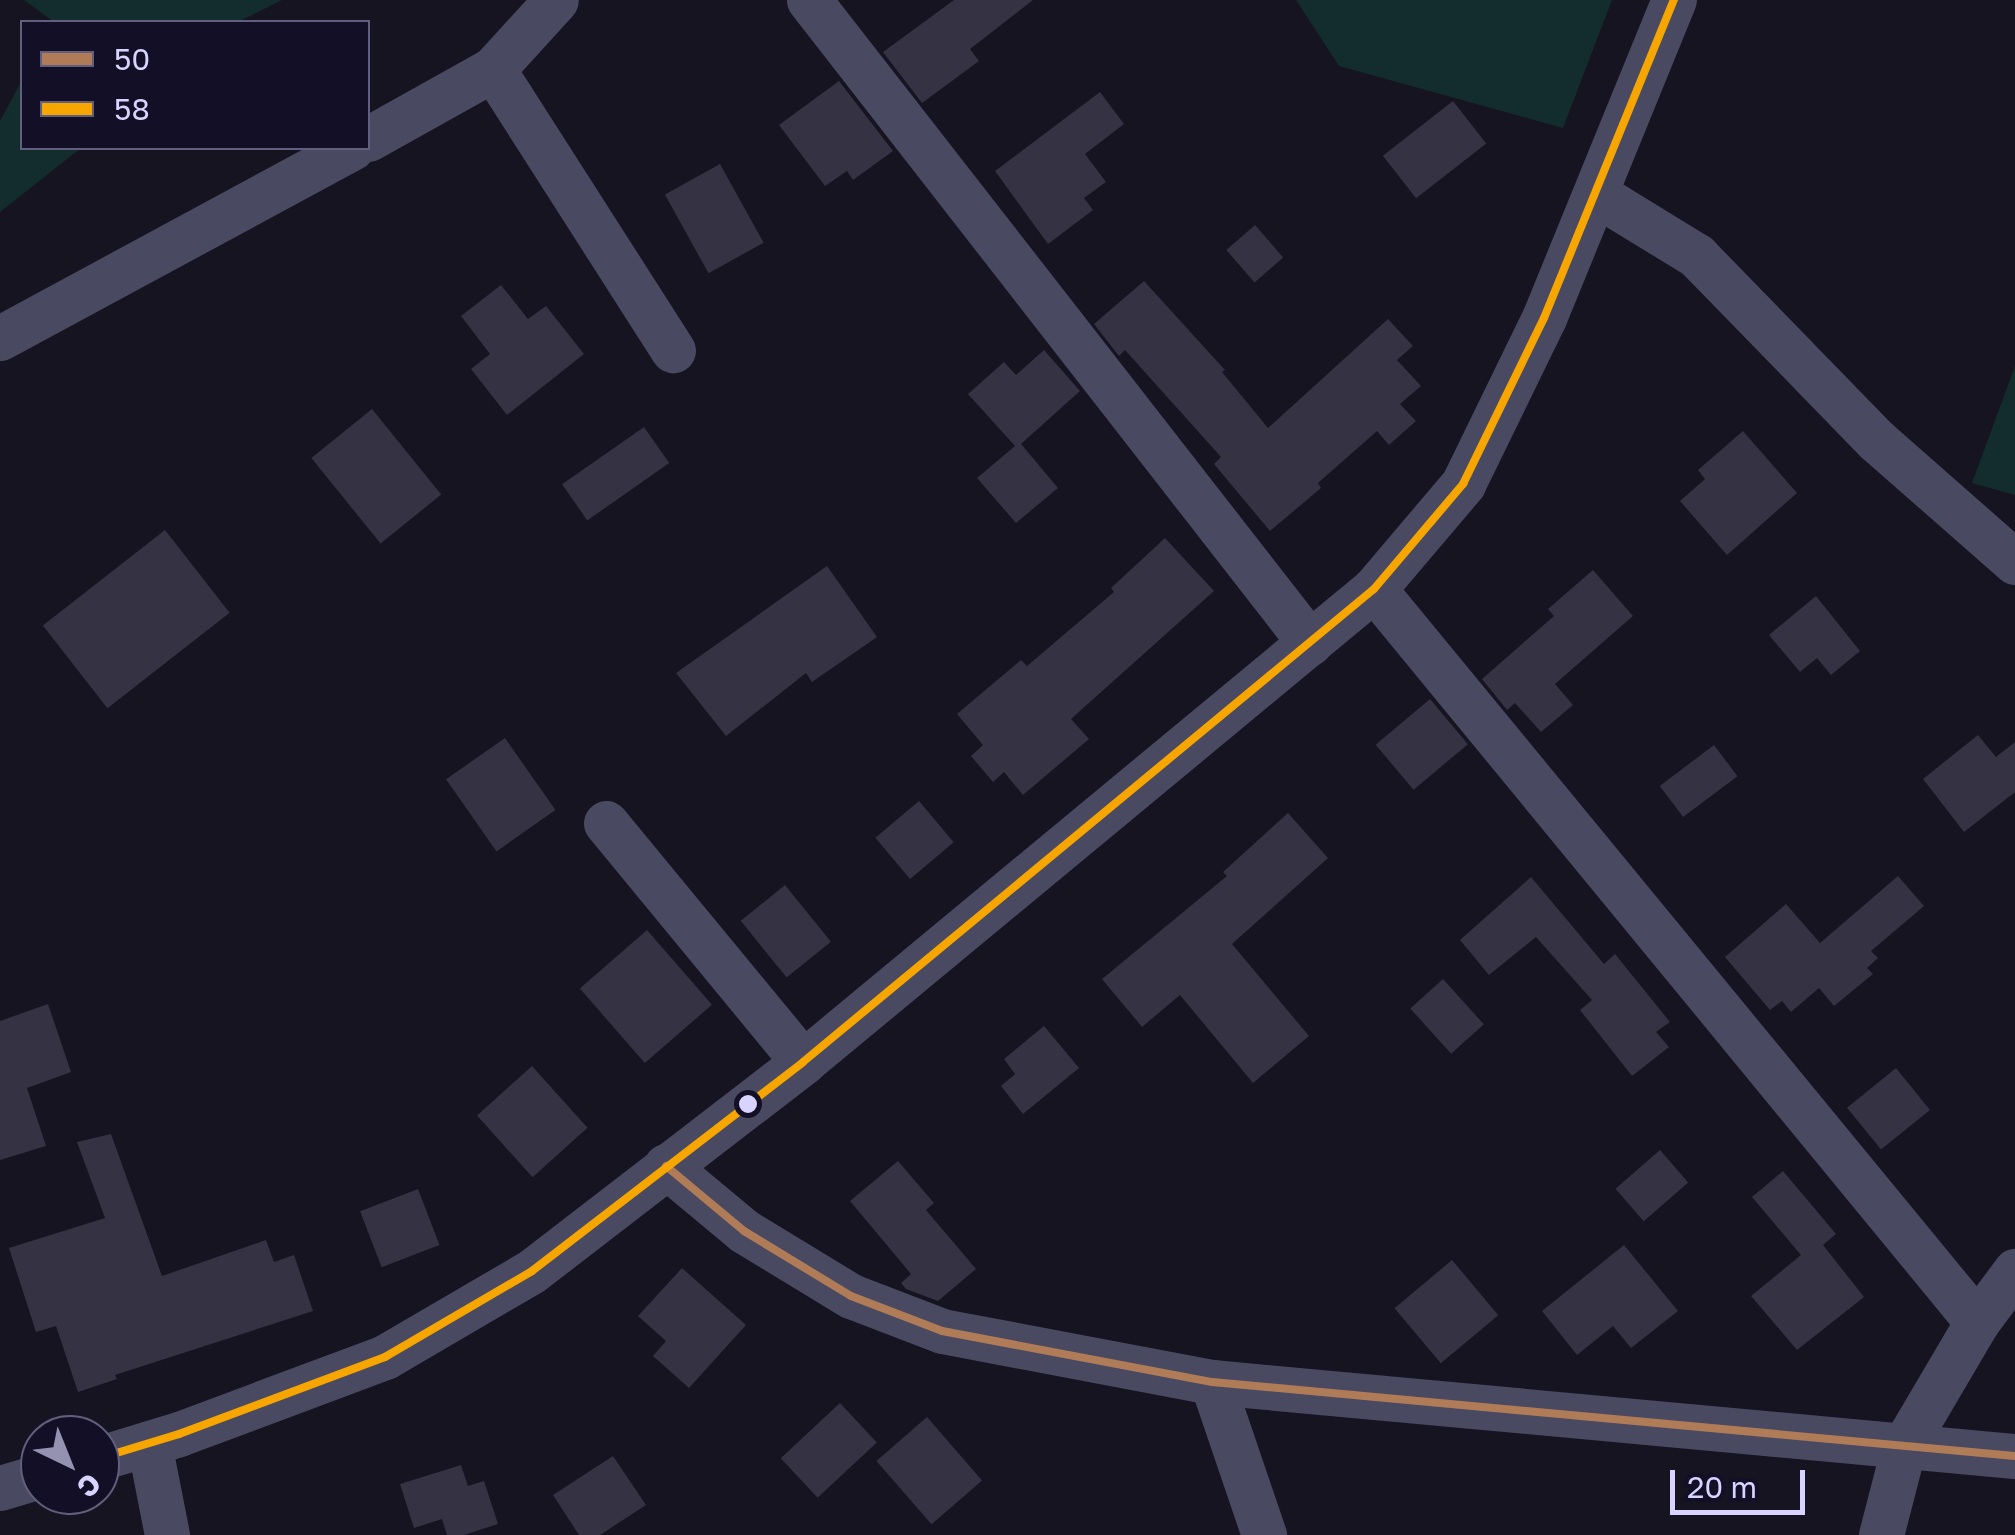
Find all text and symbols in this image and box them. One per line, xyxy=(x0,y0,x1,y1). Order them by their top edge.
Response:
legend xyxy=(20,20,370,150)
text: 50 xyxy=(114,41,150,77)
text: 58 xyxy=(114,91,150,127)
unlabelled marker xyxy=(738,1094,758,1114)
north arrow xyxy=(20,1415,120,1515)
scale bar xyxy=(1675,1450,1810,1512)
text: С xyxy=(71,1467,108,1505)
text: 20 m xyxy=(1687,1469,1757,1505)

